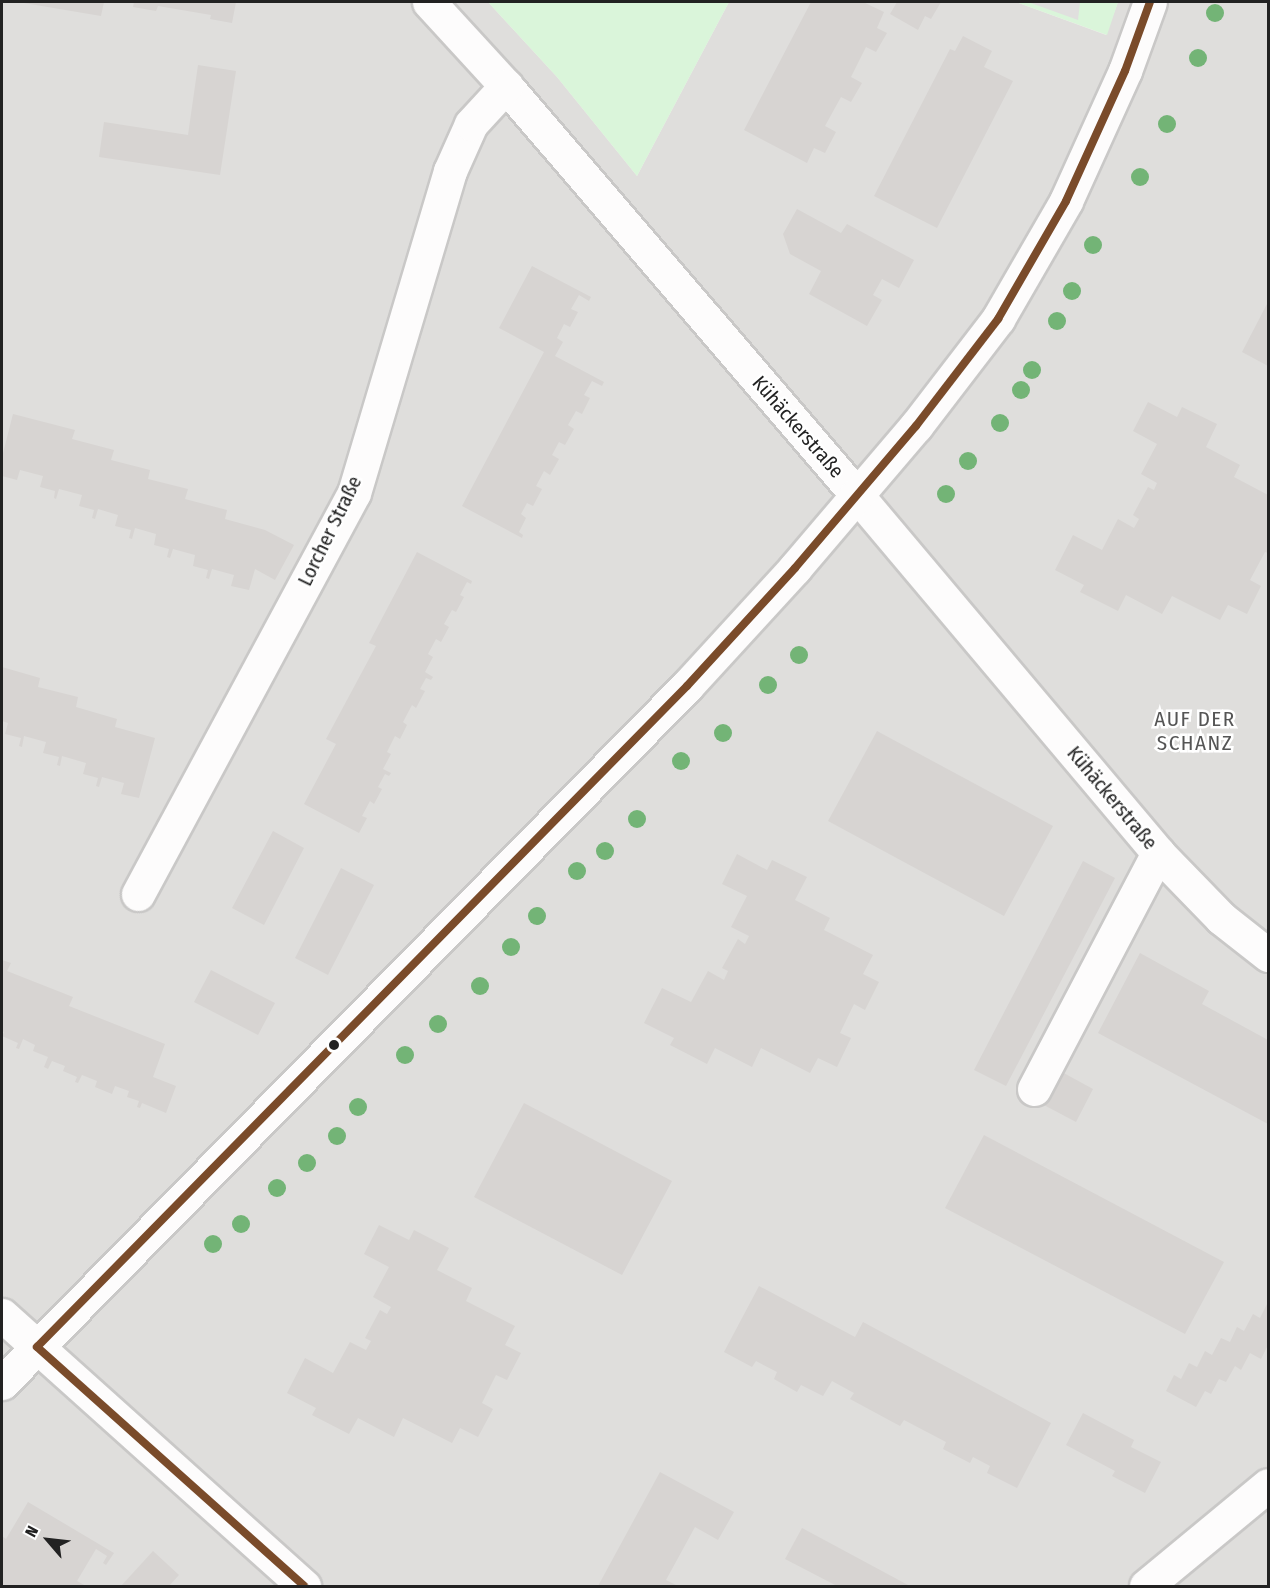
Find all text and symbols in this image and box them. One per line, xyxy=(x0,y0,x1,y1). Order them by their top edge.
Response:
street label: Kühäckerstraße xyxy=(747,371,849,483)
street label: Lorcher Straße xyxy=(293,472,367,590)
district label: AUF DER SCHANZ xyxy=(1154,706,1236,756)
street label: Kühäckerstraße xyxy=(1062,742,1162,854)
unlabelled marker xyxy=(328,1039,340,1051)
north arrow xyxy=(18,1510,78,1570)
text: N xyxy=(21,1523,42,1540)

